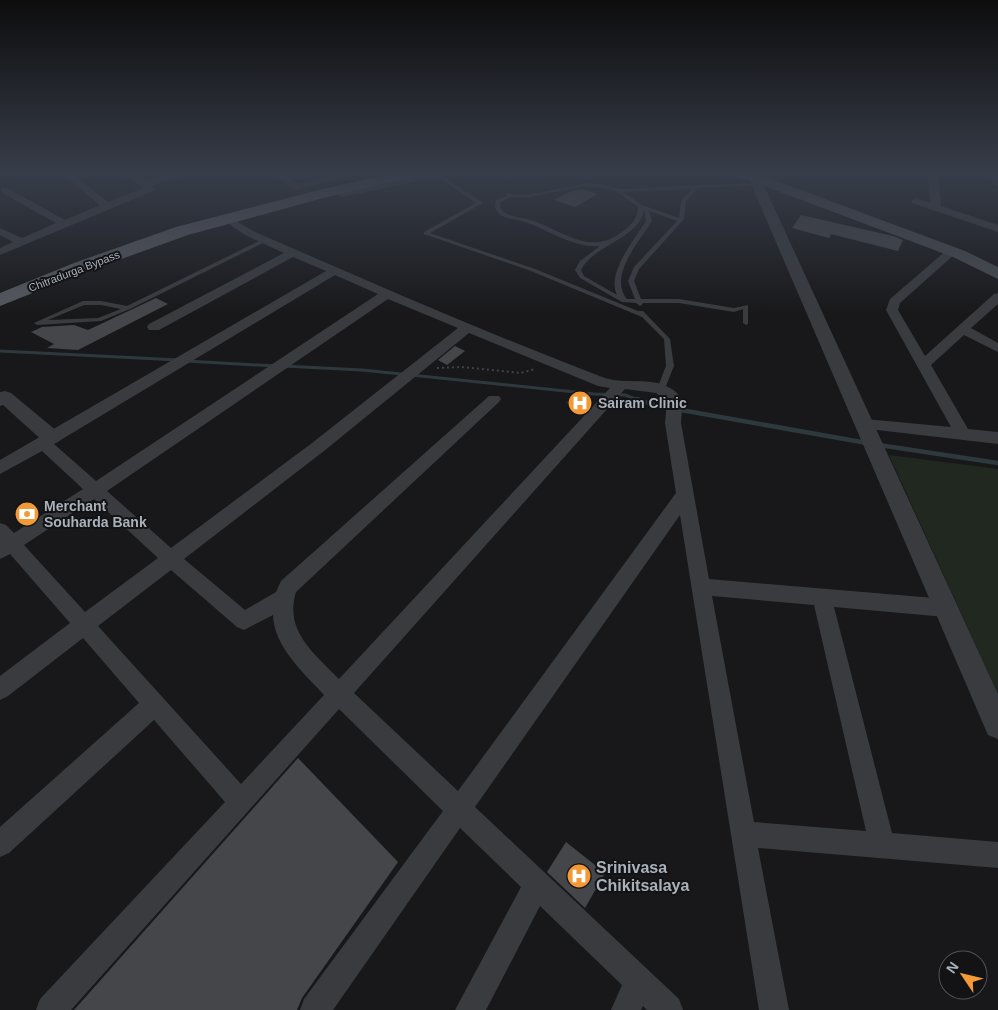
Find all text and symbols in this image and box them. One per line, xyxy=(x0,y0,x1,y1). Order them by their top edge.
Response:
street label: Chitradurga Bypass xyxy=(27,248,122,294)
hospital icon: Sairam Clinic xyxy=(567,390,593,416)
place label: Sairam Clinic xyxy=(598,395,687,411)
place label: Merchant Souharda Bank xyxy=(44,498,147,530)
bank icon: Merchant Souharda Bank xyxy=(14,501,40,527)
place label: Srinivasa Chikitsalaya xyxy=(596,859,689,894)
hospital icon: Srinivasa Chikitsalaya xyxy=(566,863,592,889)
north arrow xyxy=(938,950,988,1000)
text: N xyxy=(943,959,962,976)

